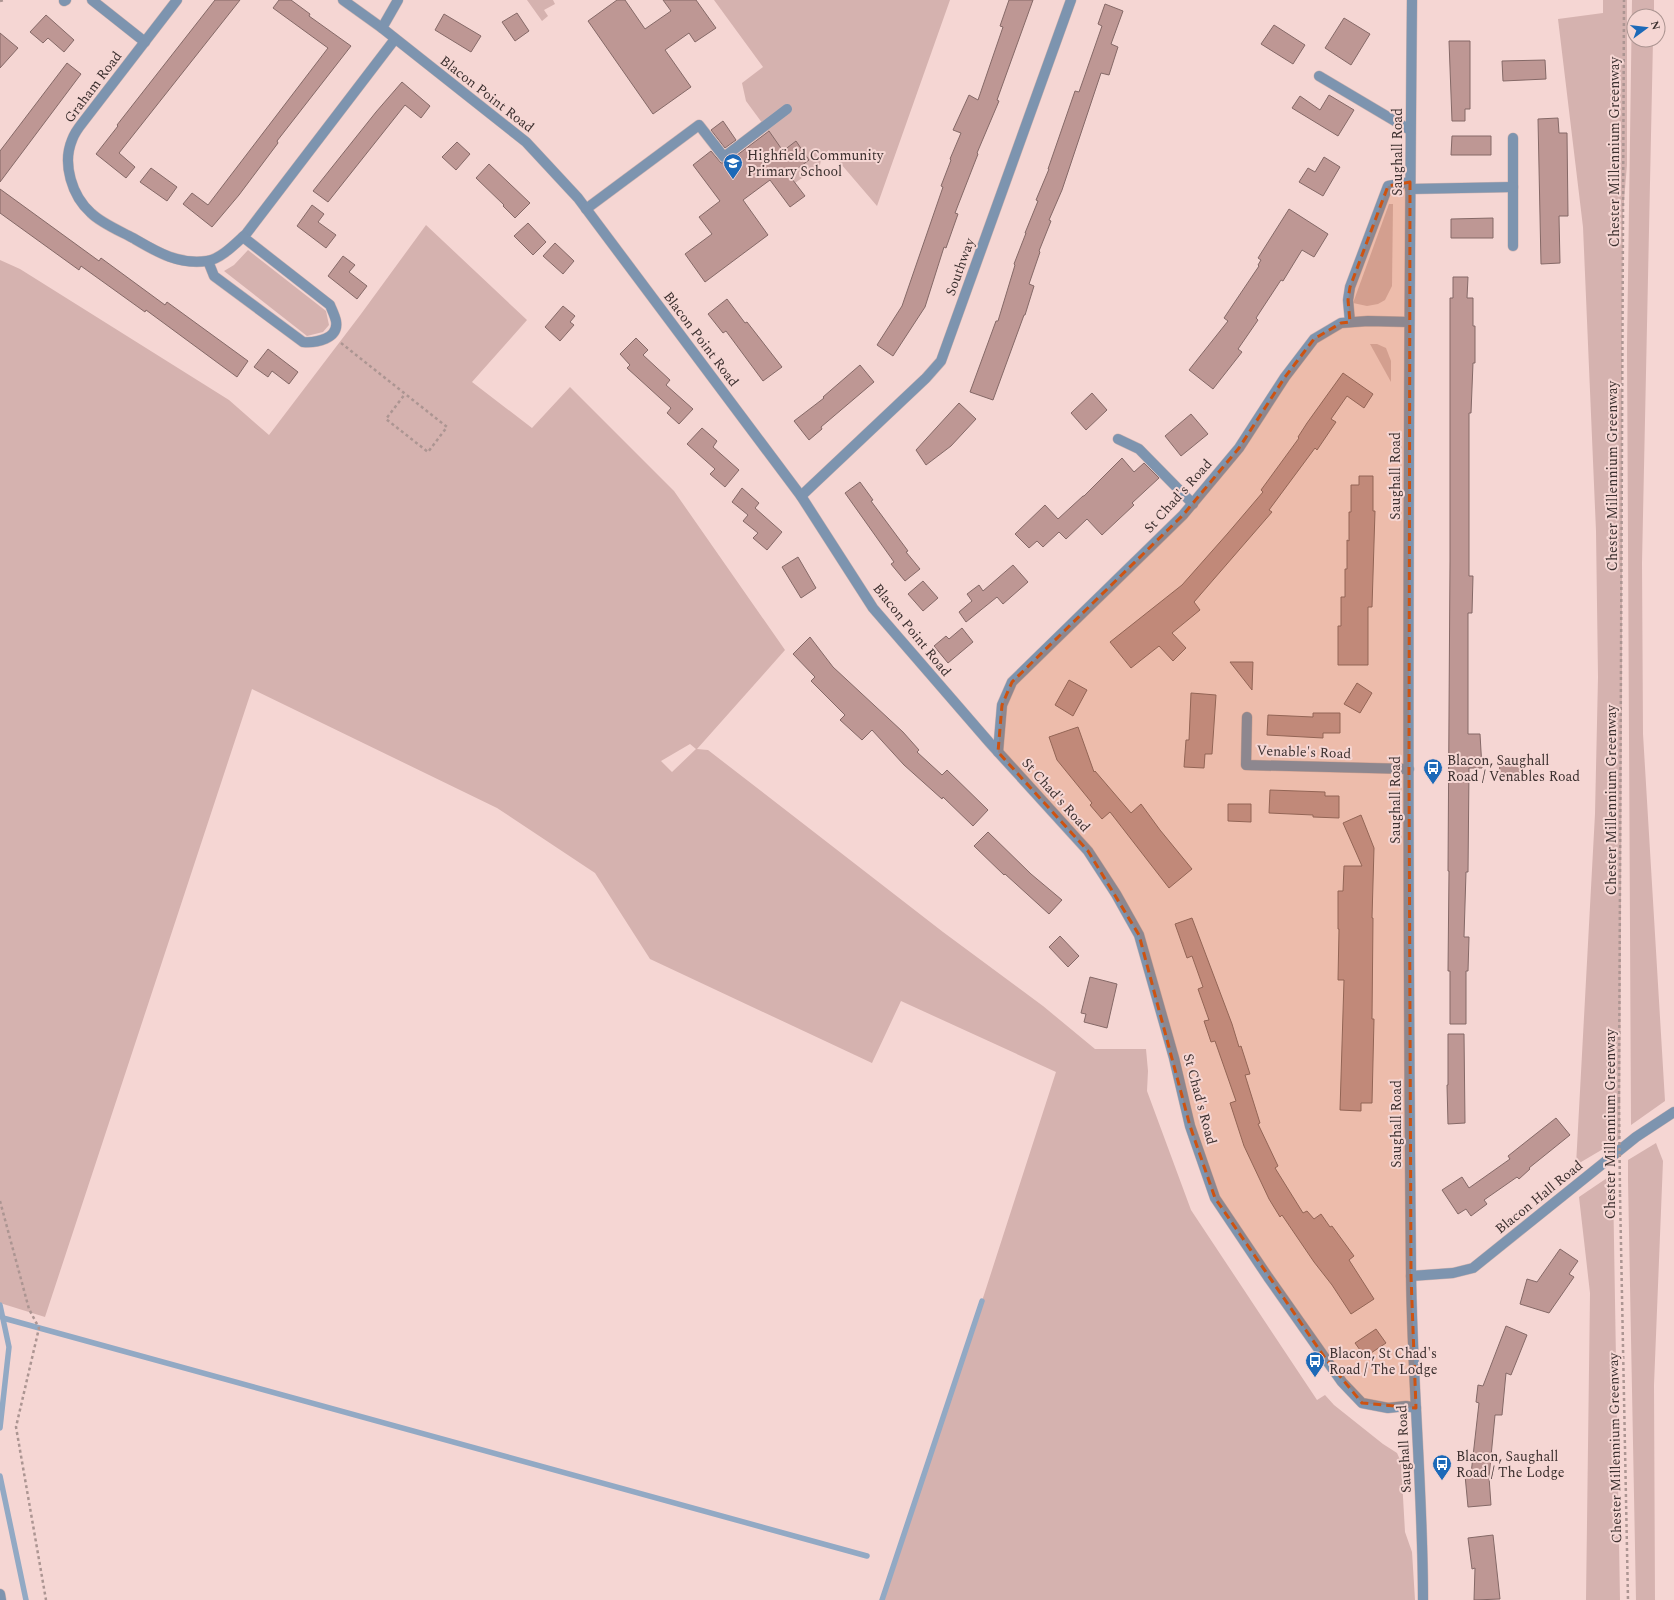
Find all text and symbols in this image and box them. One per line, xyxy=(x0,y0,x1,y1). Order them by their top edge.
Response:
north arrow xyxy=(1626,8,1666,48)
text: N xyxy=(1646,19,1665,32)
street label: Graham Road xyxy=(59,47,127,127)
street label: Blacon Point Road xyxy=(435,50,539,138)
street label: Chester Millennium Greenway xyxy=(1604,55,1625,247)
street label: Saughall Road xyxy=(1387,108,1408,196)
place label: Highfield Community Primary School xyxy=(747,145,885,182)
school or university icon: Highfield Community Primary School xyxy=(722,152,744,180)
street label: Southway xyxy=(940,234,981,299)
street label: Blacon Point Road xyxy=(658,287,744,391)
street label: Chester Millennium Greenway xyxy=(1602,379,1623,571)
street label: Saughall Road xyxy=(1385,432,1406,520)
street label: St Chad's Road xyxy=(1139,454,1217,538)
street label: Blacon Point Road xyxy=(868,579,956,681)
street label: Chester Millennium Greenway xyxy=(1601,703,1622,895)
street label: Venable's Road xyxy=(1256,740,1352,764)
place label: Blacon, Saughall Road / Venables Road xyxy=(1447,750,1580,787)
street label: St Chad's Road xyxy=(1017,753,1095,837)
street label: Saughall Road xyxy=(1385,756,1406,844)
bus stop icon: Blacon, Saughall Road / Venables Road xyxy=(1422,757,1444,785)
street label: Chester Millennium Greenway xyxy=(1600,1027,1621,1219)
street label: St Chad's Road xyxy=(1178,1051,1222,1147)
street label: Saughall Road xyxy=(1386,1080,1407,1168)
street label: Blacon Hall Road xyxy=(1491,1155,1587,1239)
place label: Blacon, St Chad's Road / The Lodge xyxy=(1329,1343,1438,1380)
bus stop icon: Blacon, St Chad's Road / The Lodge xyxy=(1304,1350,1326,1378)
street label: Chester Millennium Greenway xyxy=(1603,1351,1627,1543)
street label: Saughall Road xyxy=(1391,1404,1417,1494)
place label: Blacon, Saughall Road / The Lodge xyxy=(1456,1446,1565,1483)
bus stop icon: Blacon, Saughall Road / The Lodge xyxy=(1431,1453,1453,1481)

